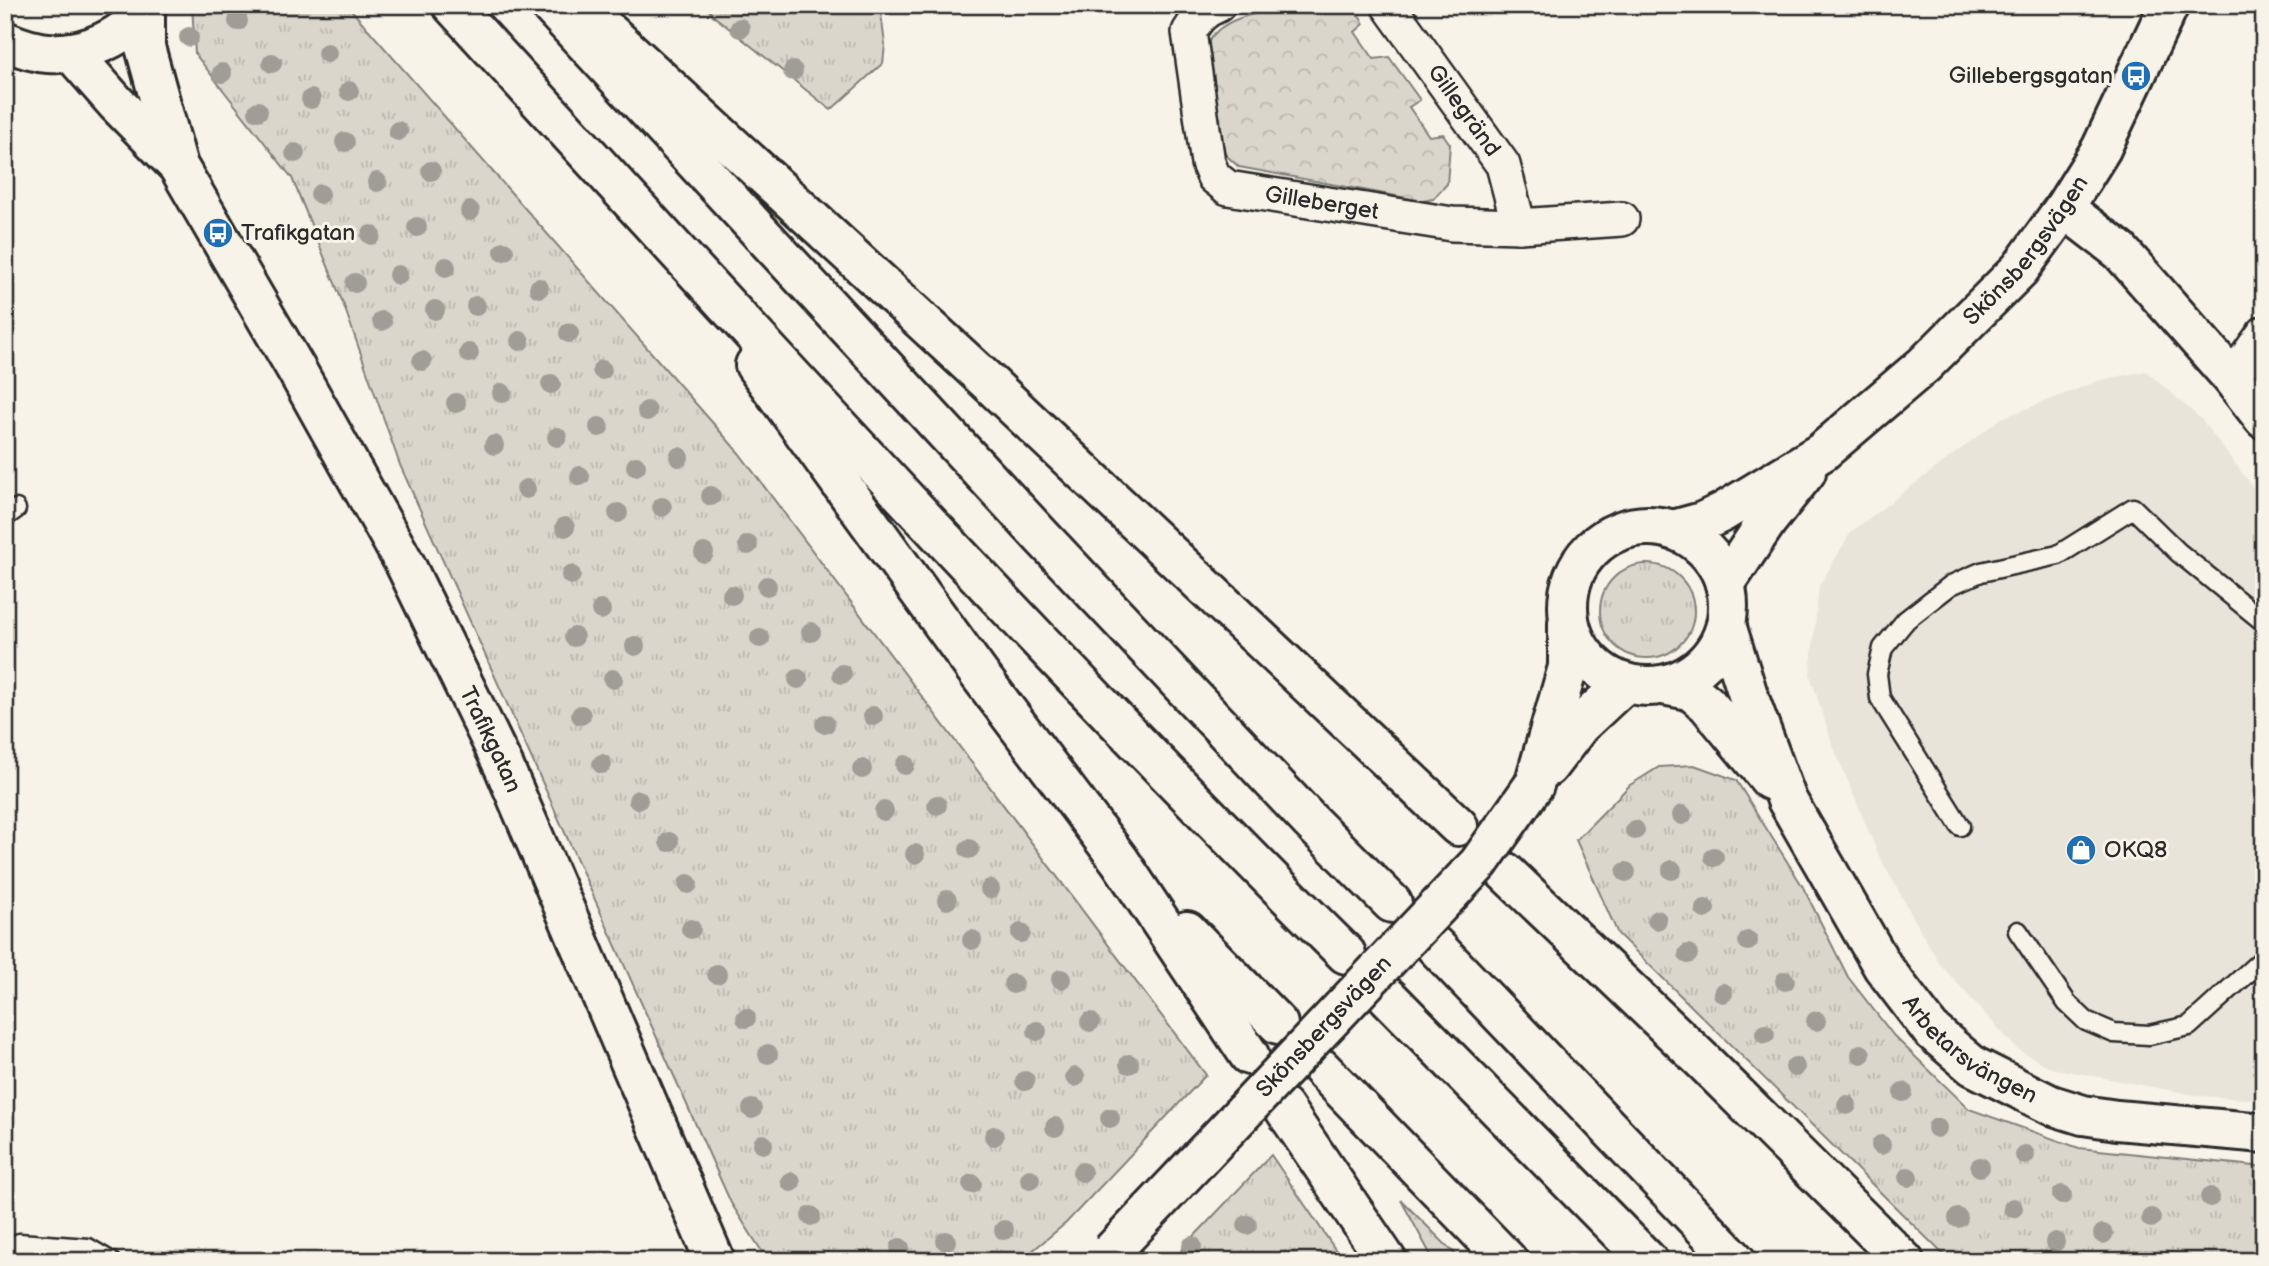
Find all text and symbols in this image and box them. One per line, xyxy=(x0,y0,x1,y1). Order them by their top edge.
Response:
street label: Gillegränd xyxy=(1421,59,1506,162)
bus stop icon: Gillebergsgatan xyxy=(2119,59,2153,93)
place label: Gillebergsgatan xyxy=(1949,62,2113,90)
street label: Skönsbergsvägen xyxy=(1957,171,2095,332)
street label: Gilleberget xyxy=(1263,180,1381,226)
bus stop icon: Trafikgatan xyxy=(201,216,235,250)
place label: Trafikgatan xyxy=(241,219,355,247)
street label: Trafikgatan xyxy=(453,682,527,797)
shop icon: OKQ8 xyxy=(2064,833,2098,867)
place label: OKQ8 xyxy=(2104,836,2167,864)
street label: Skönsbergsvägen xyxy=(1250,950,1398,1104)
street label: Arbetarsvängen xyxy=(1896,990,2042,1110)

